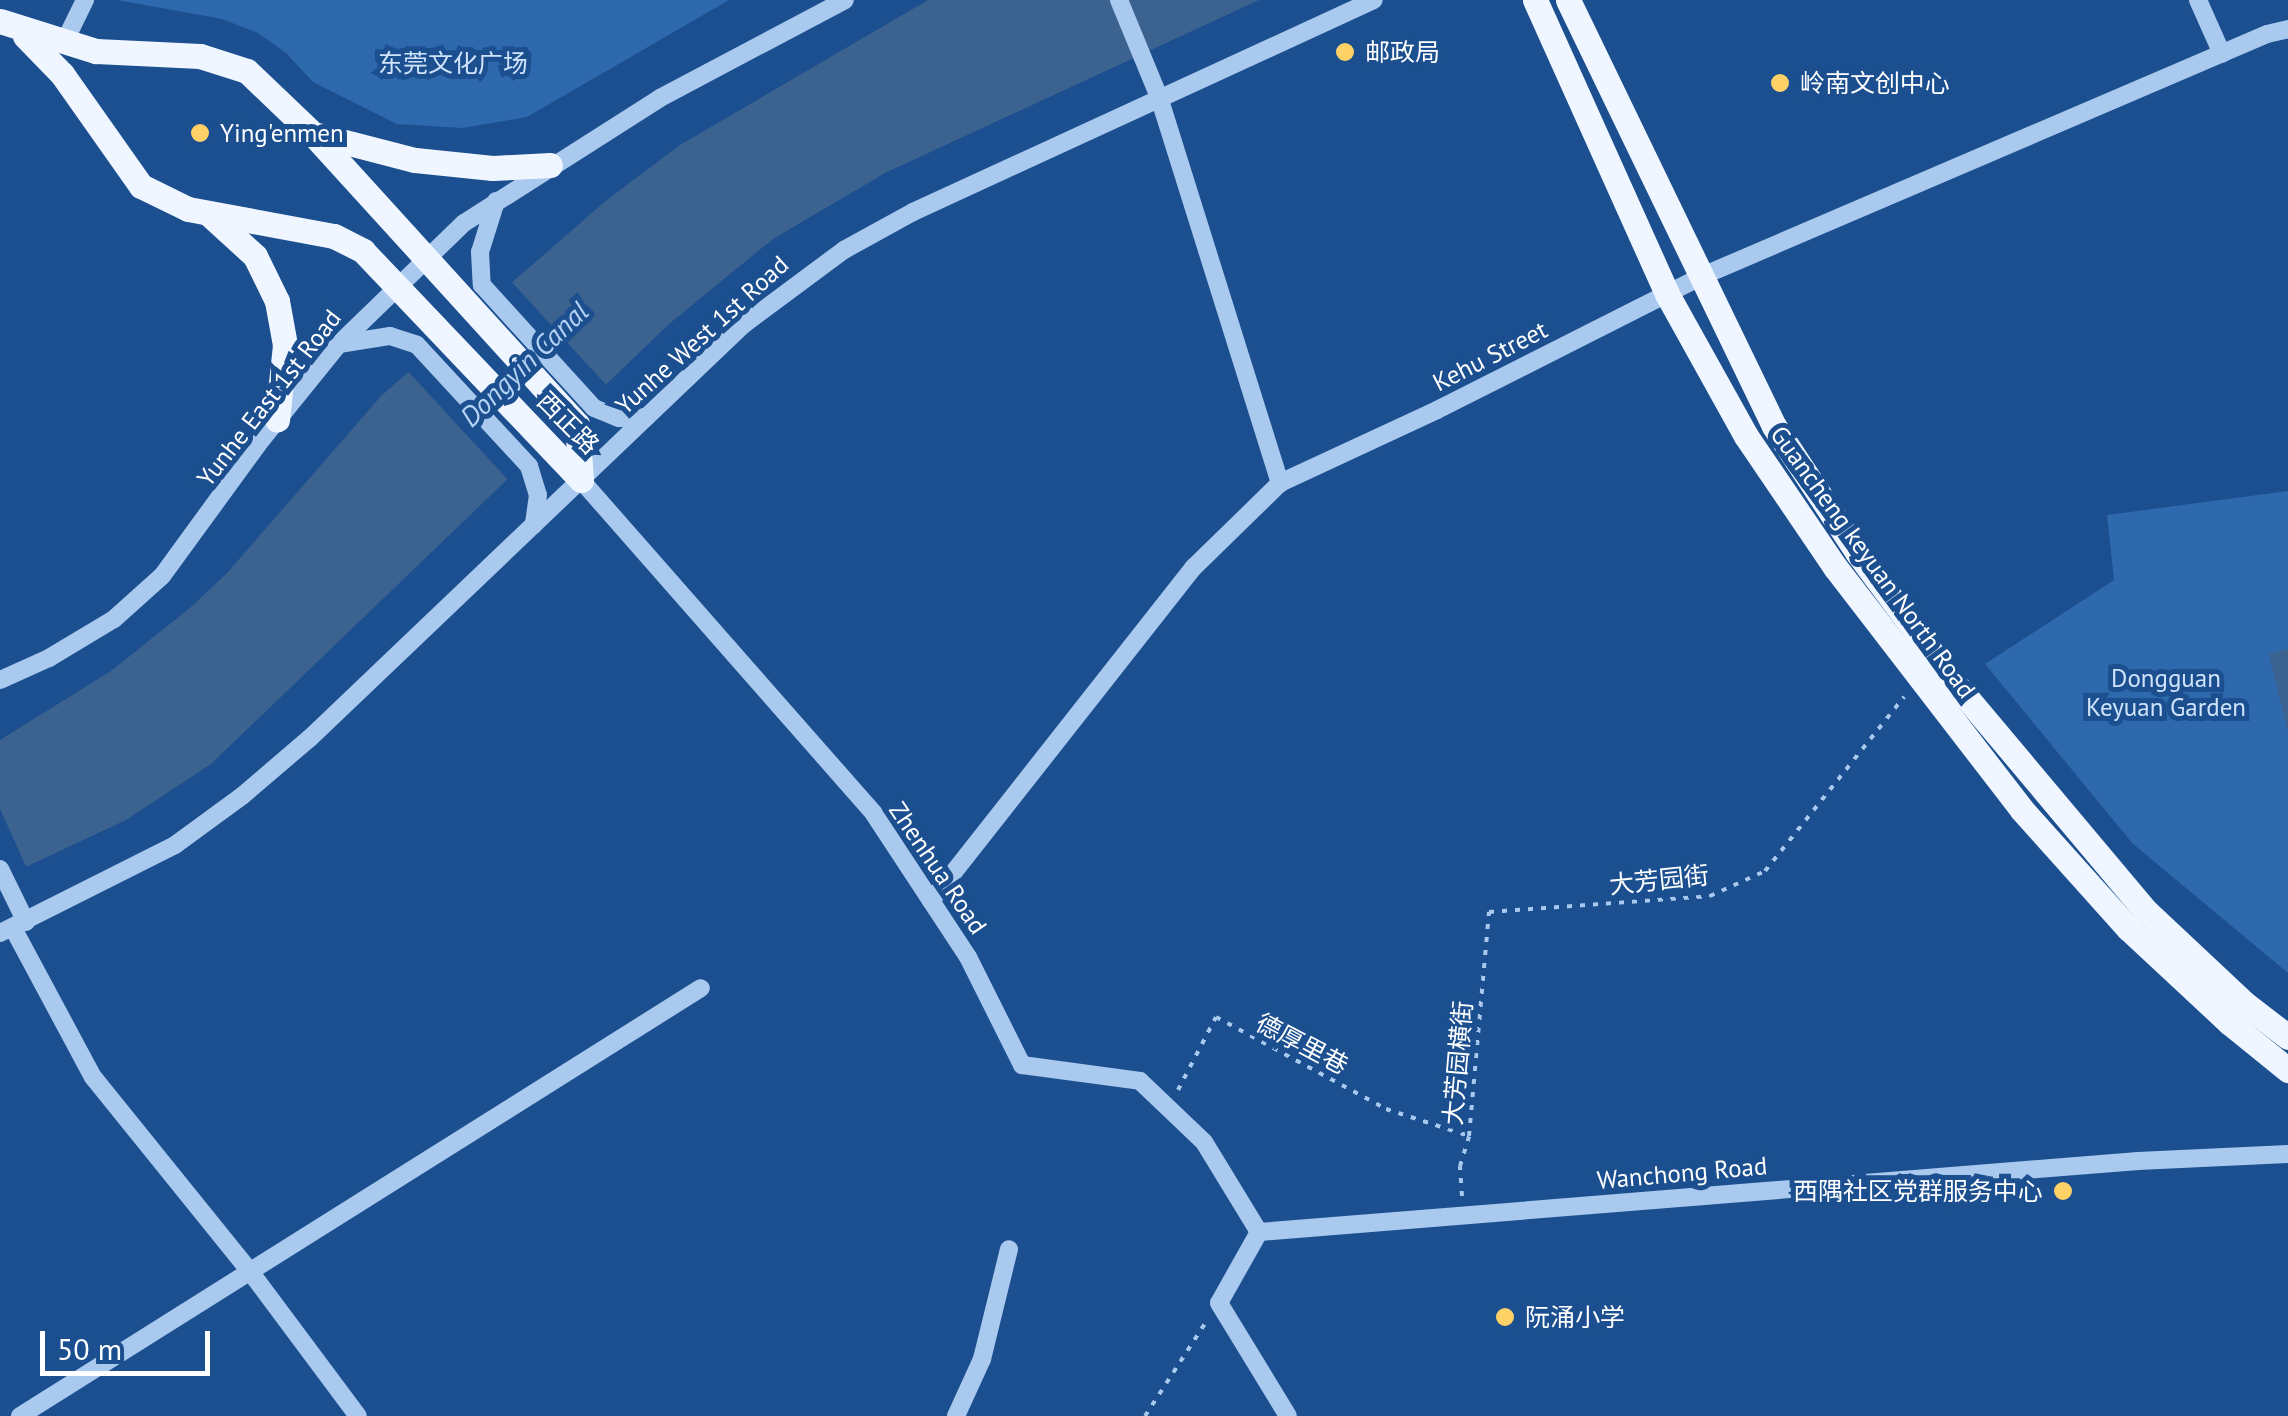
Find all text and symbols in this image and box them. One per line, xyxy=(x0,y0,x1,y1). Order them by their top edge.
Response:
place label: 邮政局 xyxy=(1365,37,1440,67)
marker: 邮政局 xyxy=(1334,41,1356,63)
park label: 东莞文化广场 xyxy=(378,48,528,78)
place label: 岭南文创中心 xyxy=(1800,68,1950,98)
marker: 岭南文创中心 xyxy=(1769,72,1791,94)
place label: Ying'enmen xyxy=(220,118,344,148)
marker: Ying'enmen xyxy=(189,122,211,144)
street label: Yunhe West 1st Road xyxy=(609,249,795,421)
water label: Dongyin Canal xyxy=(453,294,595,434)
street label: Yunhe East 1st Road xyxy=(191,304,347,492)
street label: Kehu Street xyxy=(1428,314,1552,398)
street label: 西正路 xyxy=(531,386,605,460)
street label: Guancheng keyuan North Road xyxy=(1764,420,1982,704)
park label: Dongguan Keyuan Garden xyxy=(2086,664,2246,723)
street label: Zhenhua Road xyxy=(883,796,993,940)
street label: 大芳园街 xyxy=(1608,860,1710,900)
street label: 大芳园横街 xyxy=(1438,999,1478,1127)
street label: 德厚里巷 xyxy=(1251,1007,1353,1081)
street label: Wanchong Road xyxy=(1596,1151,1768,1195)
place label: 西隅社区党群服务中心 xyxy=(1793,1176,2043,1206)
marker: 西隅社区党群服务中心 xyxy=(2052,1180,2074,1202)
place label: 阮涌小学 xyxy=(1525,1302,1625,1332)
marker: 阮涌小学 xyxy=(1494,1306,1516,1328)
scale bar xyxy=(45,1311,215,1373)
text: 50 m xyxy=(57,1329,122,1368)

